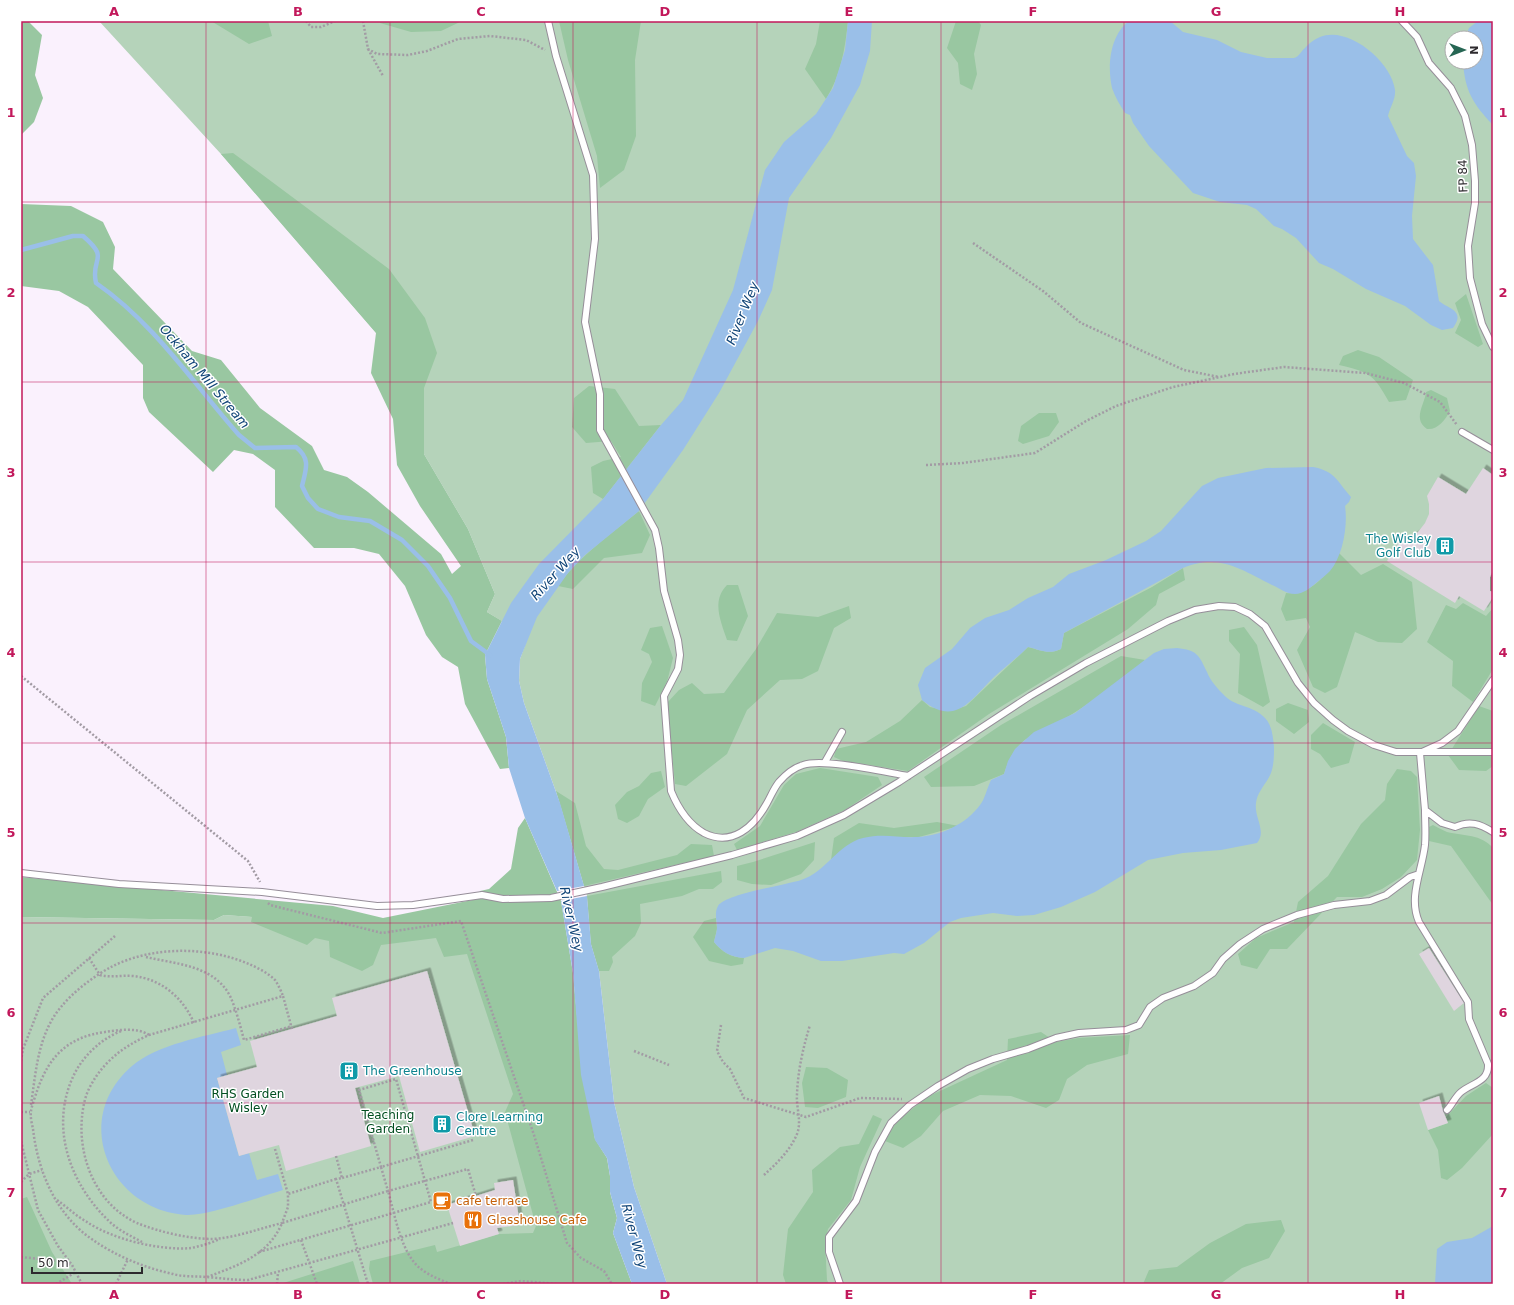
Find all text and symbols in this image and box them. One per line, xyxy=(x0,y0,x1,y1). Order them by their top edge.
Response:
text: A xyxy=(109,4,119,19)
text: B xyxy=(293,4,303,19)
text: C xyxy=(476,4,486,19)
text: D xyxy=(660,4,671,19)
text: E xyxy=(845,4,853,19)
text: F xyxy=(1029,4,1037,19)
text: G xyxy=(1211,4,1221,19)
text: H xyxy=(1395,4,1405,19)
north arrow xyxy=(1444,30,1484,70)
text: N xyxy=(1467,45,1480,55)
text: 1 xyxy=(6,105,16,120)
text: 1 xyxy=(1498,105,1508,120)
street label: FP 84 xyxy=(1455,159,1471,193)
water label: River Wey xyxy=(723,279,762,347)
text: 2 xyxy=(6,285,16,300)
text: 2 xyxy=(1498,285,1508,300)
water label: Ockham Mill Stream xyxy=(157,321,253,431)
text: 3 xyxy=(6,465,16,480)
text: 3 xyxy=(1498,465,1508,480)
place label: The Wisley Golf Club xyxy=(1365,532,1431,560)
building icon: The Wisley Golf Club xyxy=(1434,535,1456,557)
water label: River Wey xyxy=(528,543,583,603)
text: 4 xyxy=(6,645,16,660)
text: 4 xyxy=(1498,645,1508,660)
text: 5 xyxy=(6,825,16,840)
text: 5 xyxy=(1498,825,1508,840)
water label: River Wey xyxy=(557,885,586,953)
text: 6 xyxy=(6,1005,16,1020)
text: 6 xyxy=(1498,1005,1508,1020)
building icon: The Greenhouse xyxy=(338,1060,360,1082)
place label: The Greenhouse xyxy=(362,1064,462,1078)
park label: RHS Garden Wisley xyxy=(212,1087,284,1115)
park label: Teaching Garden xyxy=(361,1108,414,1136)
place label: Clore Learning Centre xyxy=(456,1110,543,1138)
building icon: Clore Learning Centre xyxy=(431,1113,453,1135)
text: 7 xyxy=(6,1185,16,1200)
text: 7 xyxy=(1498,1185,1508,1200)
cafe icon: cafe terrace xyxy=(431,1190,453,1212)
place label: cafe terrace xyxy=(456,1194,528,1208)
water label: River Wey xyxy=(619,1202,650,1270)
restaurant icon: Glasshouse Cafe xyxy=(462,1209,484,1231)
place label: Glasshouse Cafe xyxy=(487,1213,587,1227)
scale bar xyxy=(32,1249,142,1275)
text: 50 m xyxy=(38,1256,69,1270)
text: A xyxy=(109,1287,119,1302)
text: B xyxy=(293,1287,303,1302)
text: C xyxy=(476,1287,486,1302)
text: D xyxy=(660,1287,671,1302)
text: E xyxy=(845,1287,853,1302)
text: F xyxy=(1029,1287,1037,1302)
text: G xyxy=(1211,1287,1221,1302)
text: H xyxy=(1395,1287,1405,1302)

